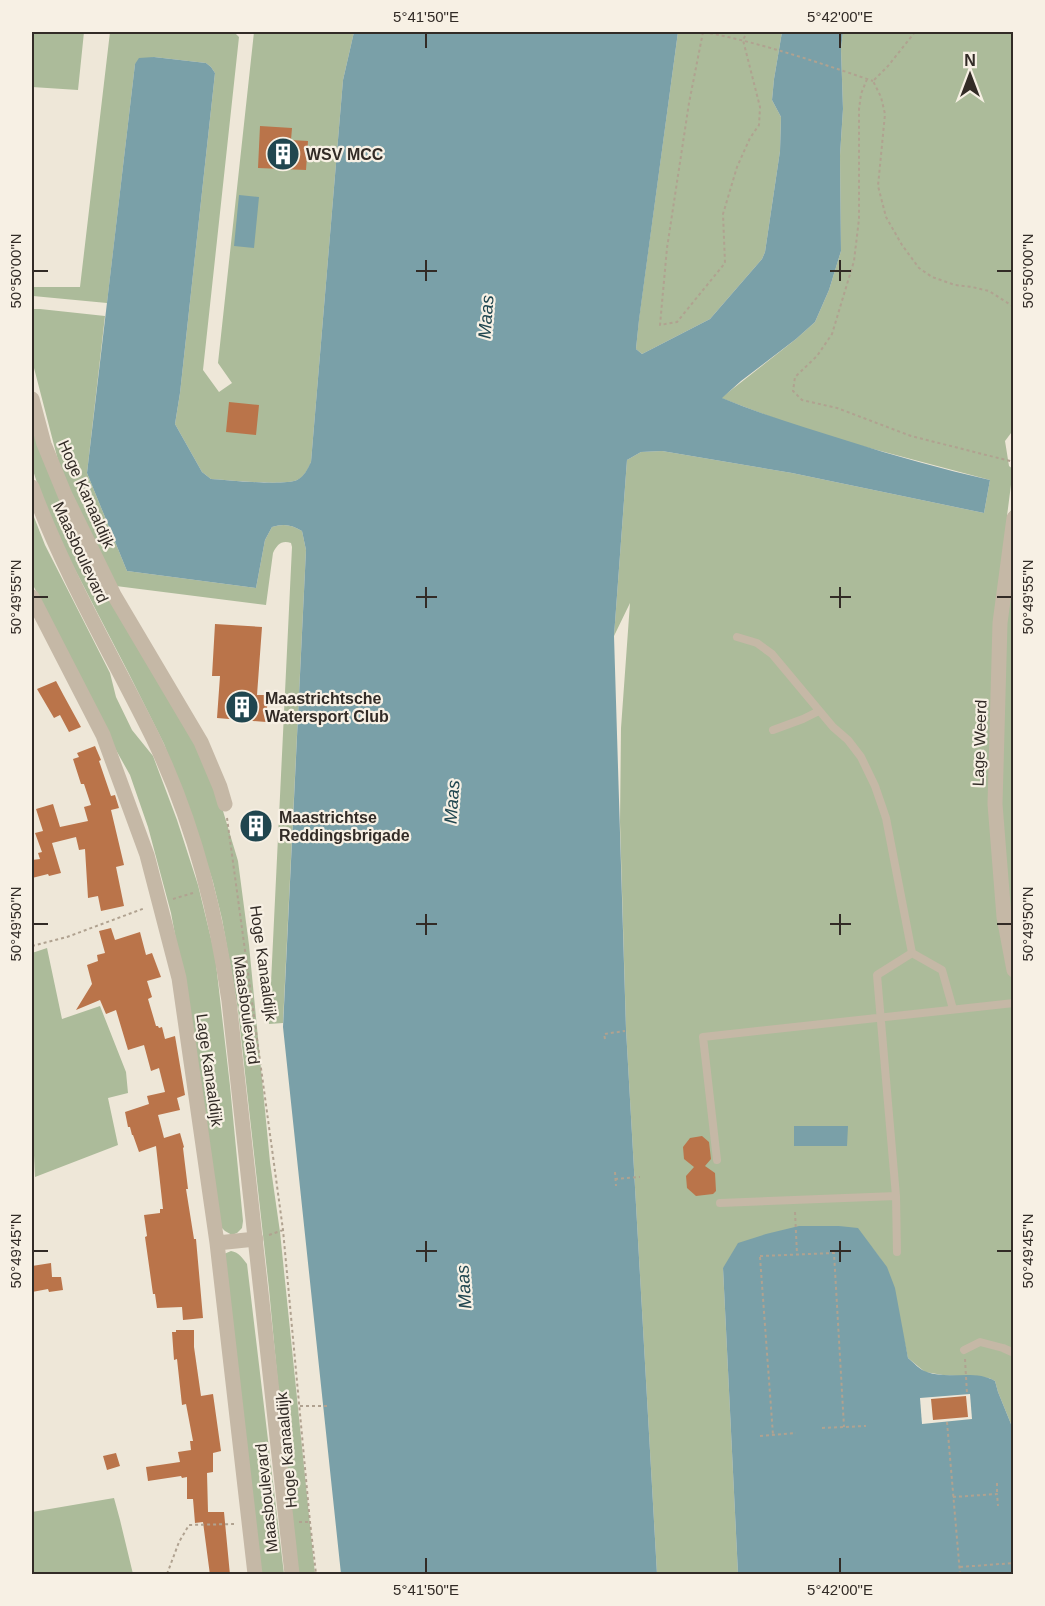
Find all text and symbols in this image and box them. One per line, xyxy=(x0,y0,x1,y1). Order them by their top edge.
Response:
text: 5°41'50"E xyxy=(393,8,459,25)
text: 5°42'00"E xyxy=(807,8,873,25)
north arrow xyxy=(940,45,1000,105)
text: N xyxy=(964,52,976,69)
building icon: WSV MCC xyxy=(265,136,301,172)
place label: WSV MCC xyxy=(306,146,384,163)
text: 50°50'00"N xyxy=(7,233,24,309)
text: 50°50'00"N xyxy=(1019,233,1036,309)
water label: Maas xyxy=(474,294,498,340)
street label: Hoge Kanaaldijk xyxy=(55,438,118,552)
street label: Maasboulevard xyxy=(50,499,111,605)
text: 50°49'55"N xyxy=(7,559,24,635)
text: 50°49'55"N xyxy=(1019,559,1036,635)
building icon: Maastrichtsche Watersport Club xyxy=(224,689,260,725)
place label: Maastrichtsche Watersport Club xyxy=(265,690,389,725)
street label: Lage Weerd xyxy=(969,699,990,787)
water label: Maas xyxy=(440,779,464,825)
building icon: Maastrichtse Reddingsbrigade xyxy=(238,808,274,844)
place label: Maastrichtse Reddingsbrigade xyxy=(279,809,410,844)
text: 50°49'50"N xyxy=(7,886,24,962)
text: 50°49'50"N xyxy=(1019,886,1036,962)
street label: Hoge Kanaaldijk xyxy=(247,904,280,1023)
street label: Maasboulevard xyxy=(230,955,263,1065)
street label: Lage Kanaaldijk xyxy=(193,1013,226,1129)
text: 50°49'45"N xyxy=(7,1213,24,1289)
text: 50°49'45"N xyxy=(1019,1213,1036,1289)
water label: Maas xyxy=(452,1264,476,1310)
street label: Hoge Kanaaldijk xyxy=(273,1390,300,1509)
street label: Maasboulevard xyxy=(252,1443,281,1553)
text: 5°41'50"E xyxy=(393,1581,459,1598)
text: 5°42'00"E xyxy=(807,1581,873,1598)

